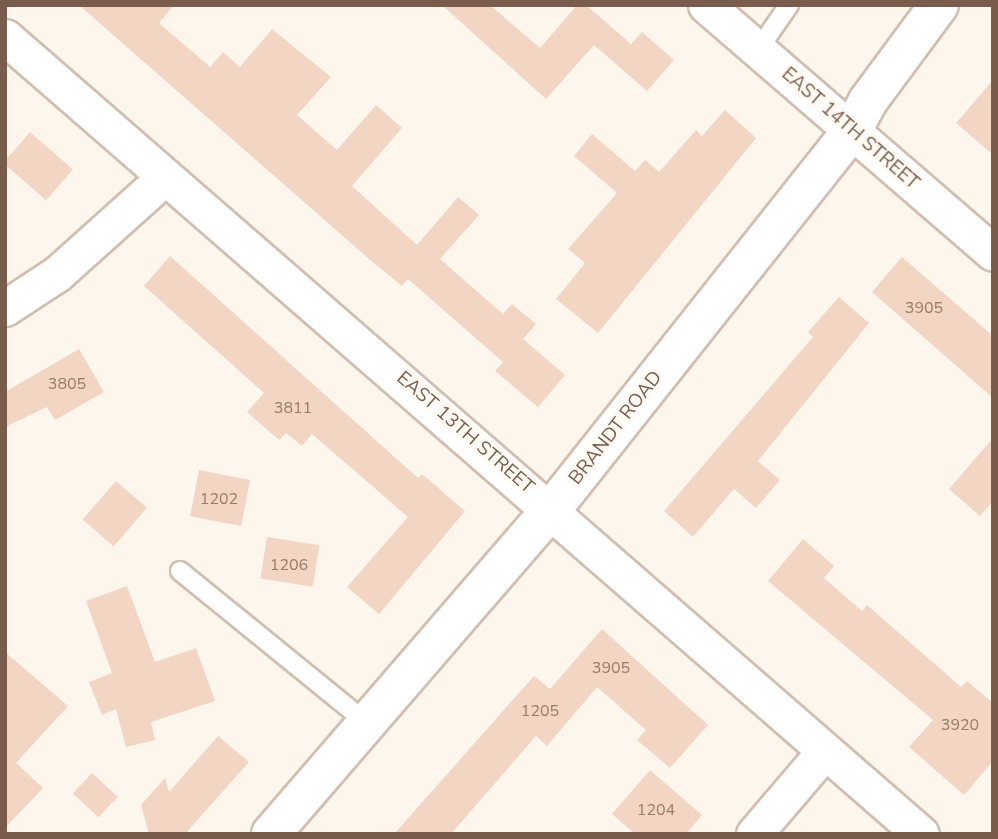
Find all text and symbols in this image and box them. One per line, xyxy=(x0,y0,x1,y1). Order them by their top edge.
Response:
street label: EAST 14TH STREET xyxy=(777,63,923,195)
house number: 3905 xyxy=(905,298,943,318)
street label: EAST 13TH STREET xyxy=(392,367,538,499)
street label: BRANDT ROAD xyxy=(565,367,667,489)
house number: 3805 xyxy=(48,374,86,394)
house number: 3811 xyxy=(274,398,312,418)
house number: 1202 xyxy=(200,489,238,509)
house number: 1206 xyxy=(270,555,308,575)
house number: 3905 xyxy=(592,658,630,678)
house number: 1205 xyxy=(521,701,559,721)
house number: 3920 xyxy=(941,715,979,735)
house number: 1204 xyxy=(637,800,675,820)

